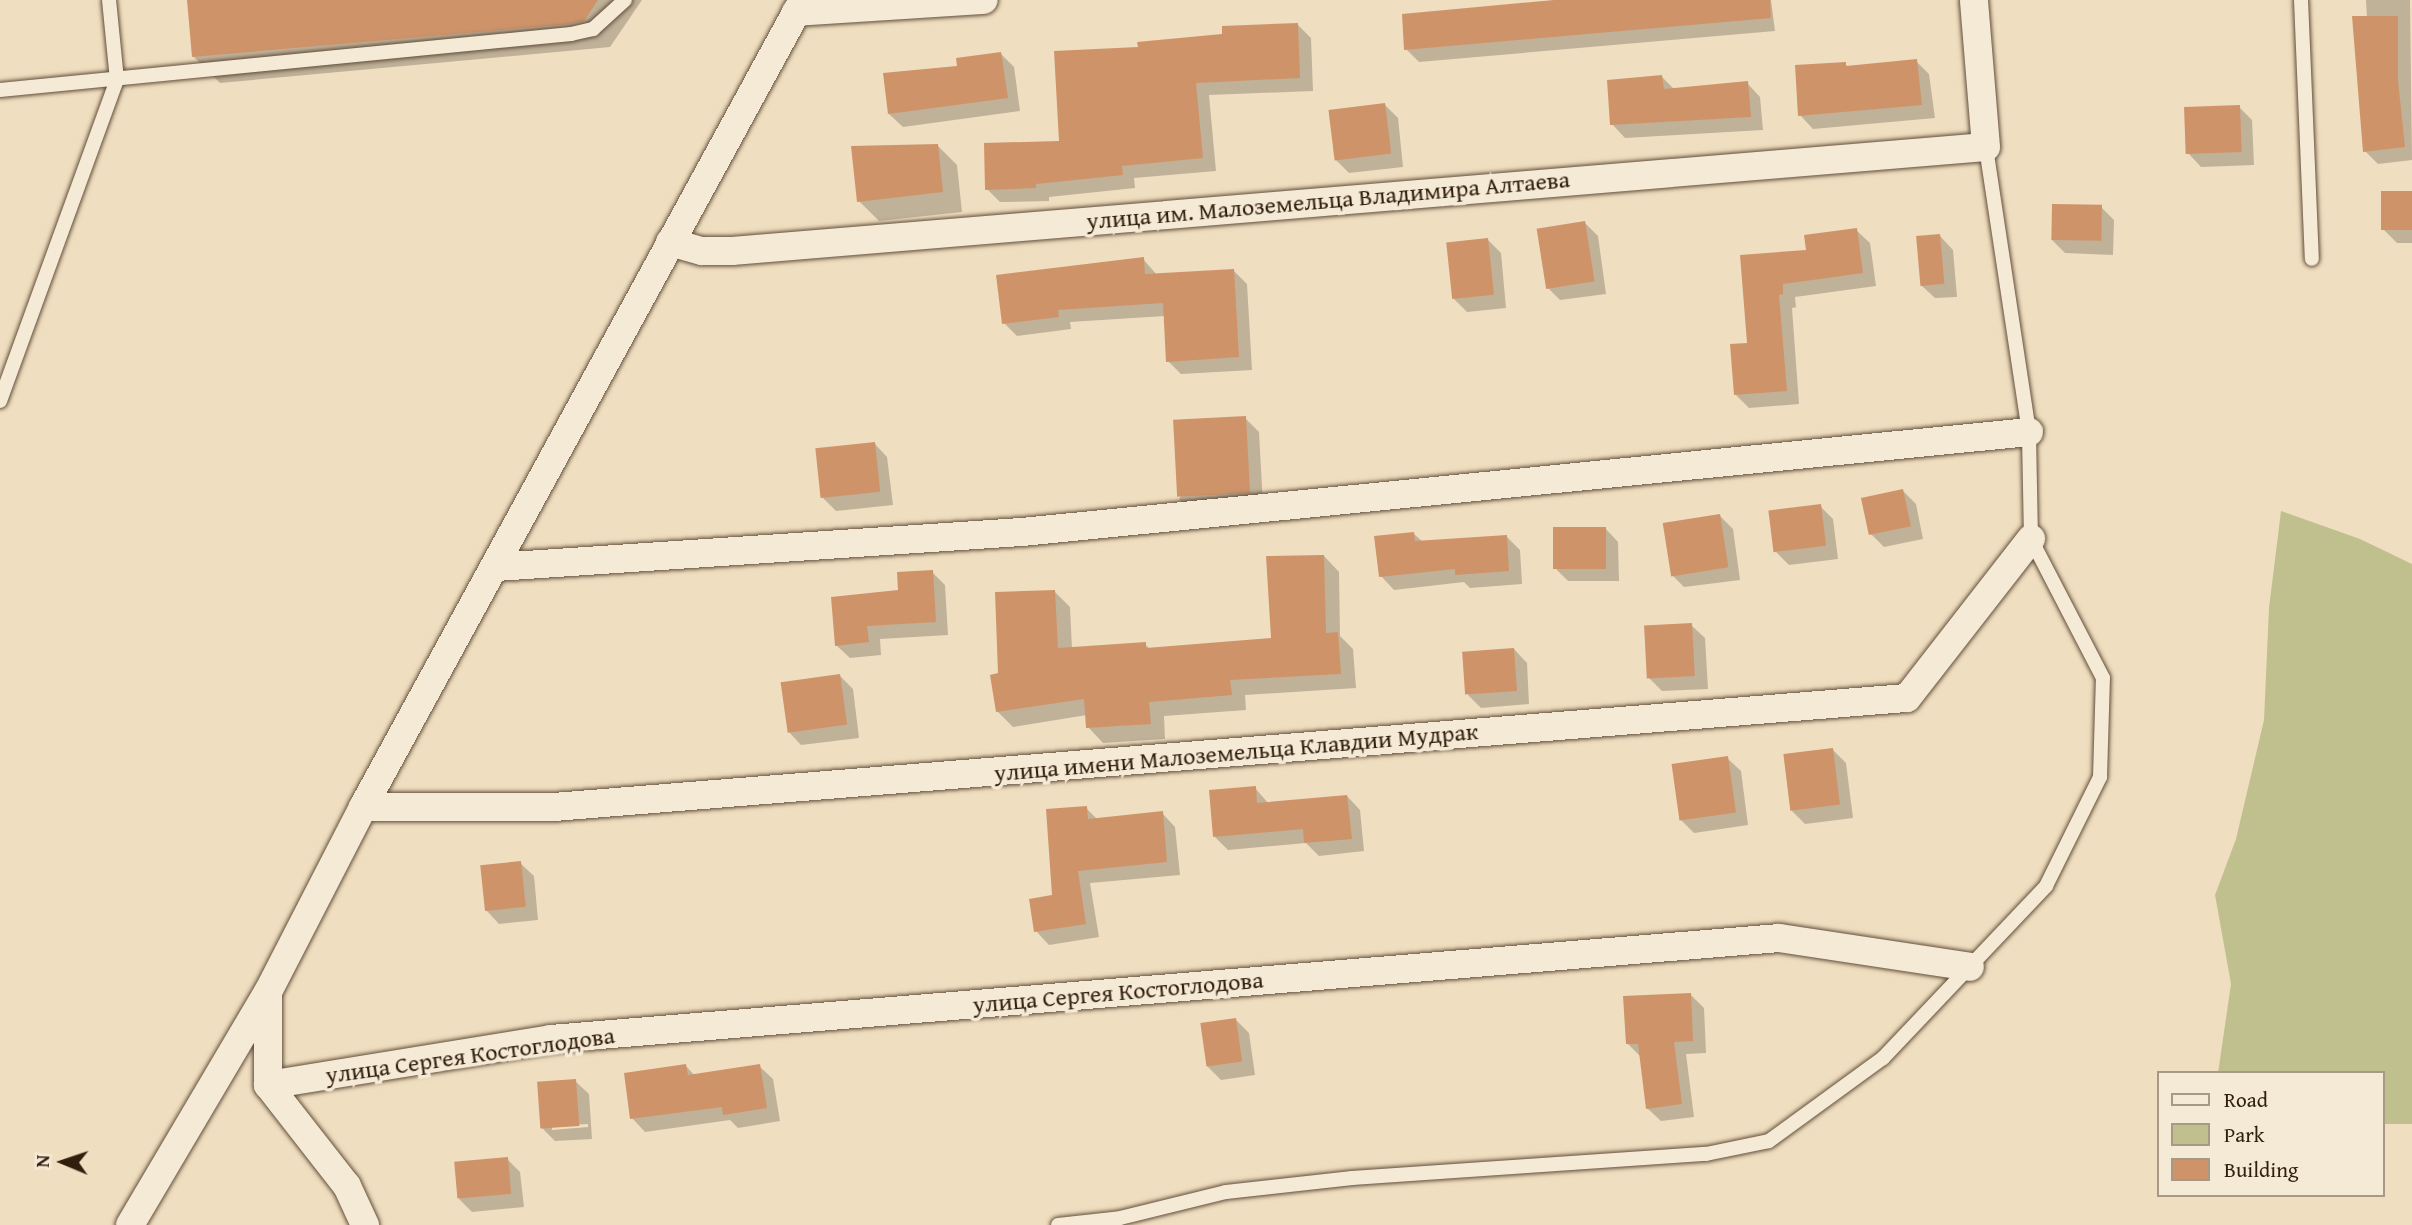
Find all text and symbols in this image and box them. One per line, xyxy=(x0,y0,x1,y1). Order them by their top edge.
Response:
street label: улица им. Малоземельца Владимира Алтаева xyxy=(1085,165,1571,235)
street label: улица имени Малоземельца Клавдии Мудрак xyxy=(993,716,1479,788)
street label: улица Сергея Костоглодова xyxy=(971,965,1265,1019)
street label: улица Сергея Костоглодова xyxy=(324,1020,616,1090)
legend xyxy=(2156,1071,2384,1197)
text: Road xyxy=(2224,1084,2268,1115)
text: Park xyxy=(2224,1119,2265,1150)
north arrow xyxy=(28,1127,98,1197)
text: N xyxy=(28,1154,56,1168)
text: Building xyxy=(2224,1154,2298,1185)

